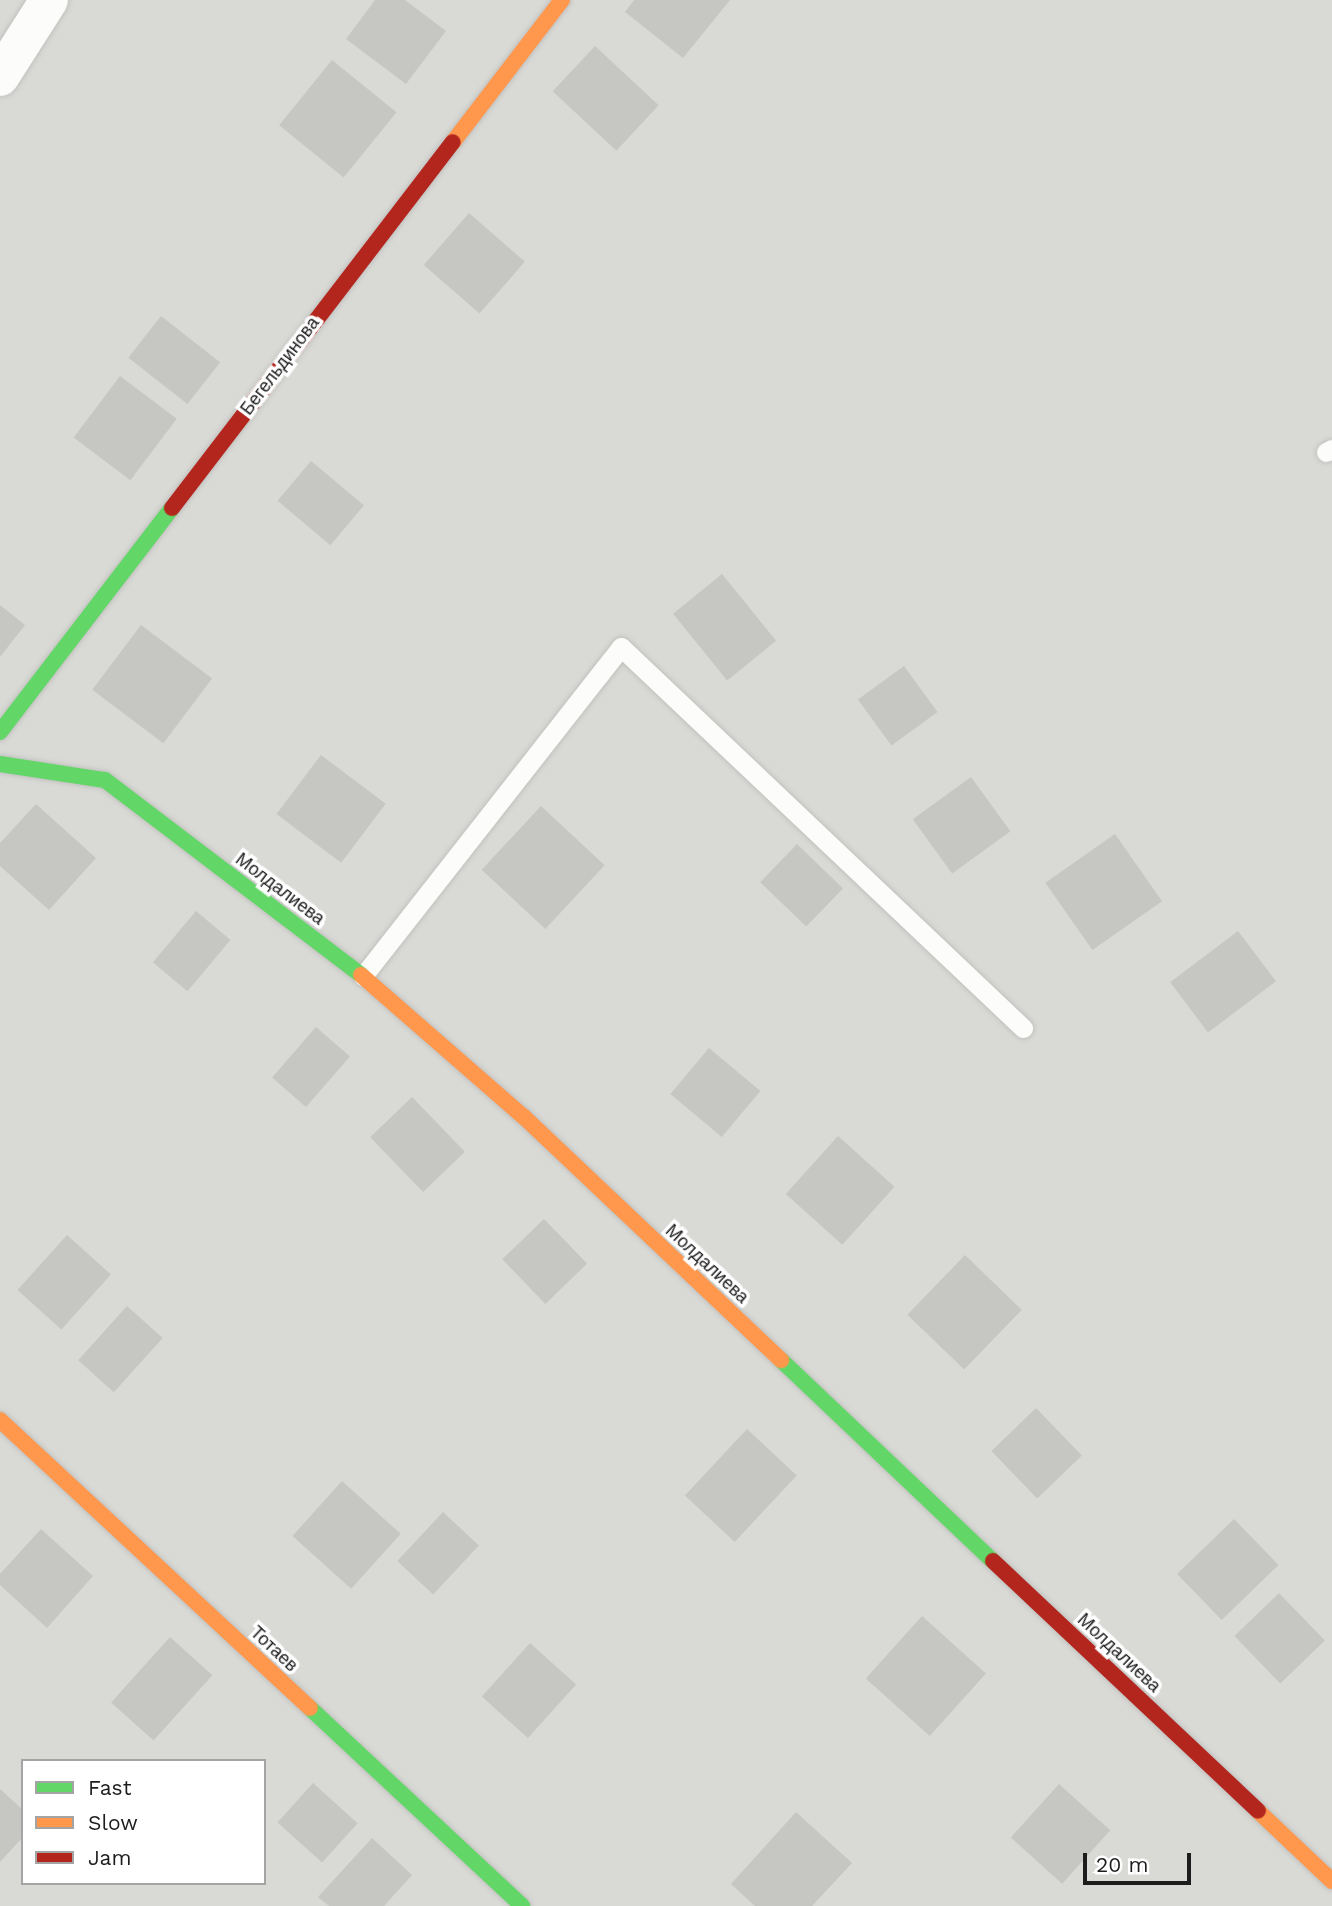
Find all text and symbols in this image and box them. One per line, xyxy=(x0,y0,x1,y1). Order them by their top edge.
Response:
street label: Бегельдинова xyxy=(236,313,324,419)
street label: Молдалиева xyxy=(231,849,329,929)
street label: Молдалиева xyxy=(661,1220,753,1308)
street label: Молдалиева xyxy=(1073,1609,1165,1697)
street label: Тотаев xyxy=(246,1622,302,1676)
legend xyxy=(21,1759,266,1885)
text: Fast xyxy=(88,1775,132,1800)
text: Slow xyxy=(88,1810,138,1835)
scale bar xyxy=(1087,1840,1196,1884)
text: Jam xyxy=(88,1845,131,1870)
text: 20 m xyxy=(1096,1852,1148,1877)

